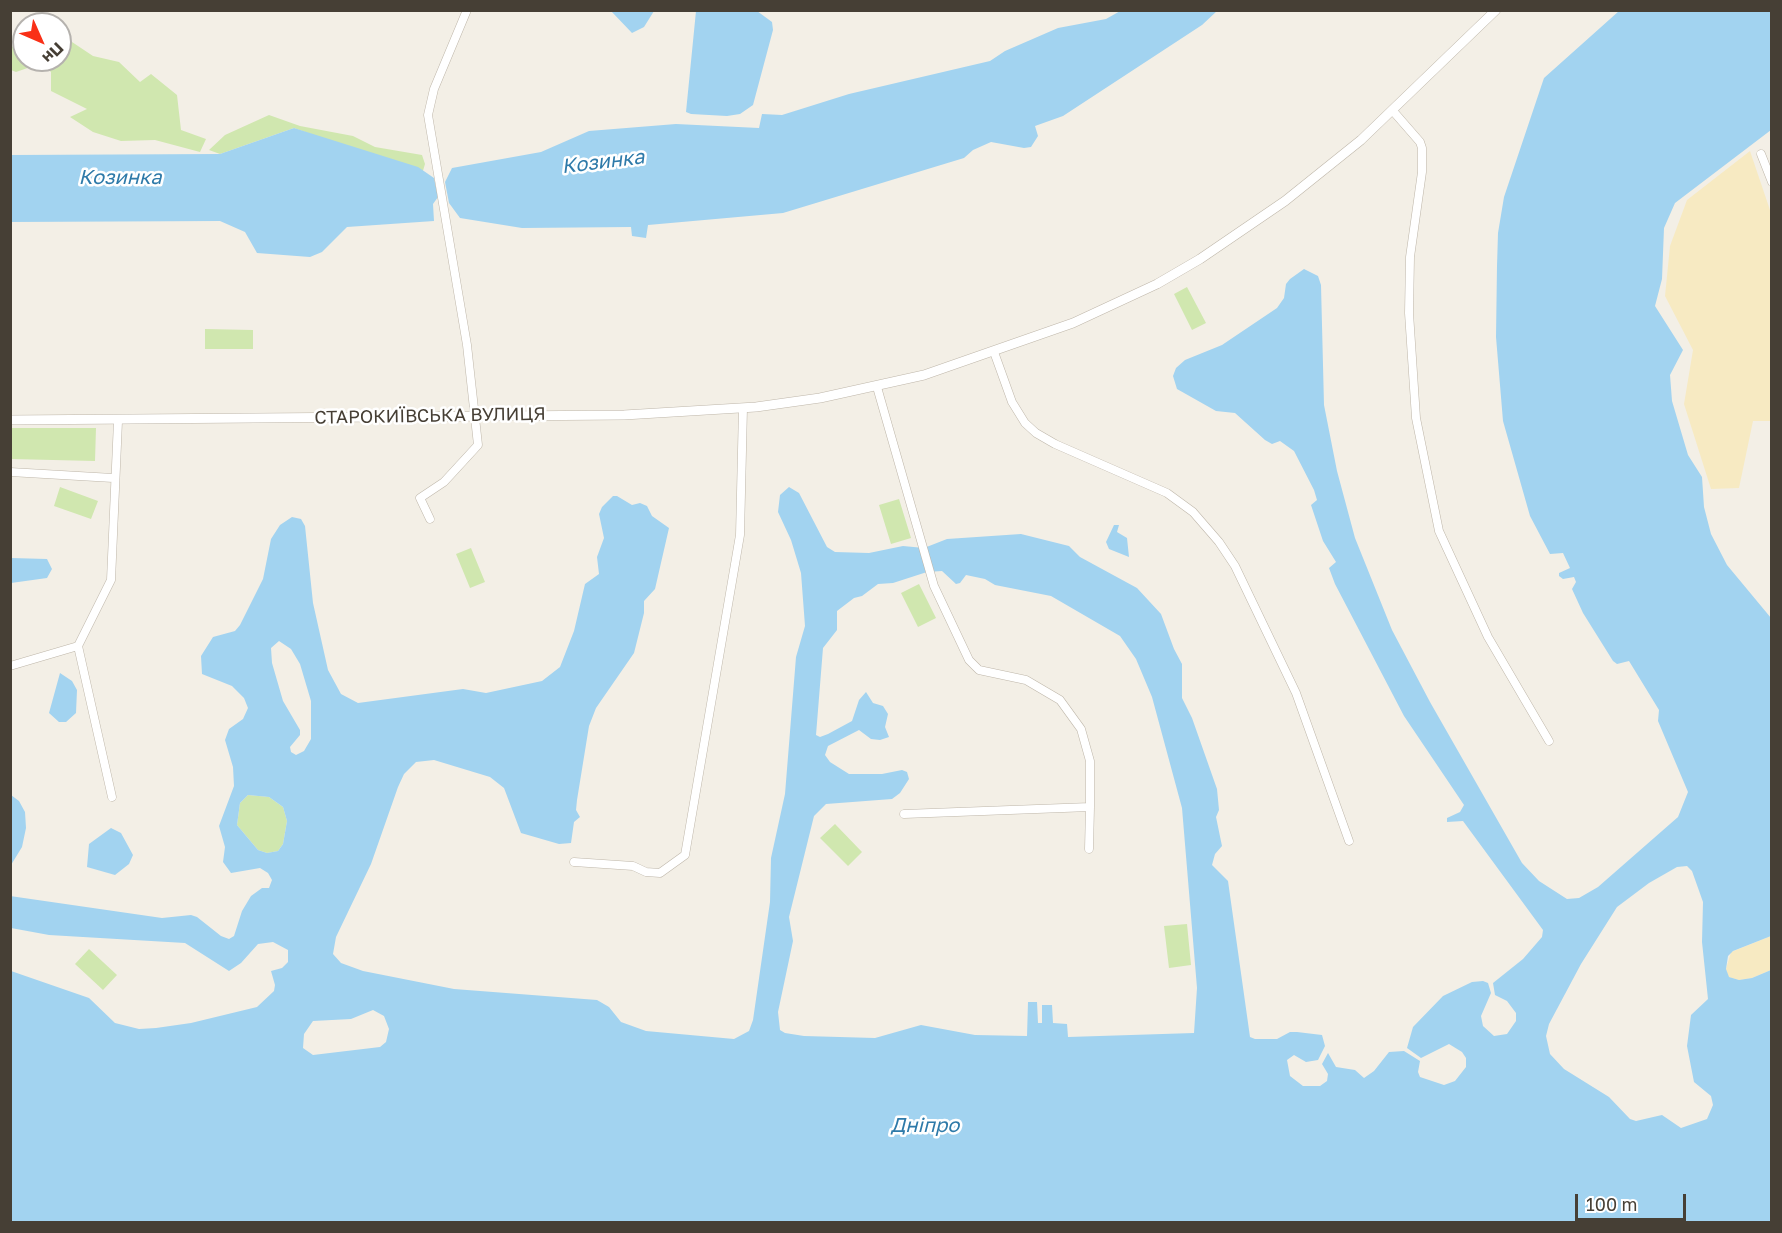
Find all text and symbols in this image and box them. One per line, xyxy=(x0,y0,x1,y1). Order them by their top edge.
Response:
north arrow xyxy=(12,12,72,72)
text: Пн xyxy=(39,39,68,68)
water label: Козинка xyxy=(560,145,646,179)
water label: Козинка xyxy=(78,166,162,190)
street label: СТАРОКИЇВСЬКА ВУЛИЦЯ xyxy=(314,403,546,429)
water label: Дніпро xyxy=(891,1114,959,1138)
scale bar xyxy=(1578,1182,1689,1220)
text: 100 m xyxy=(1586,1193,1637,1215)

